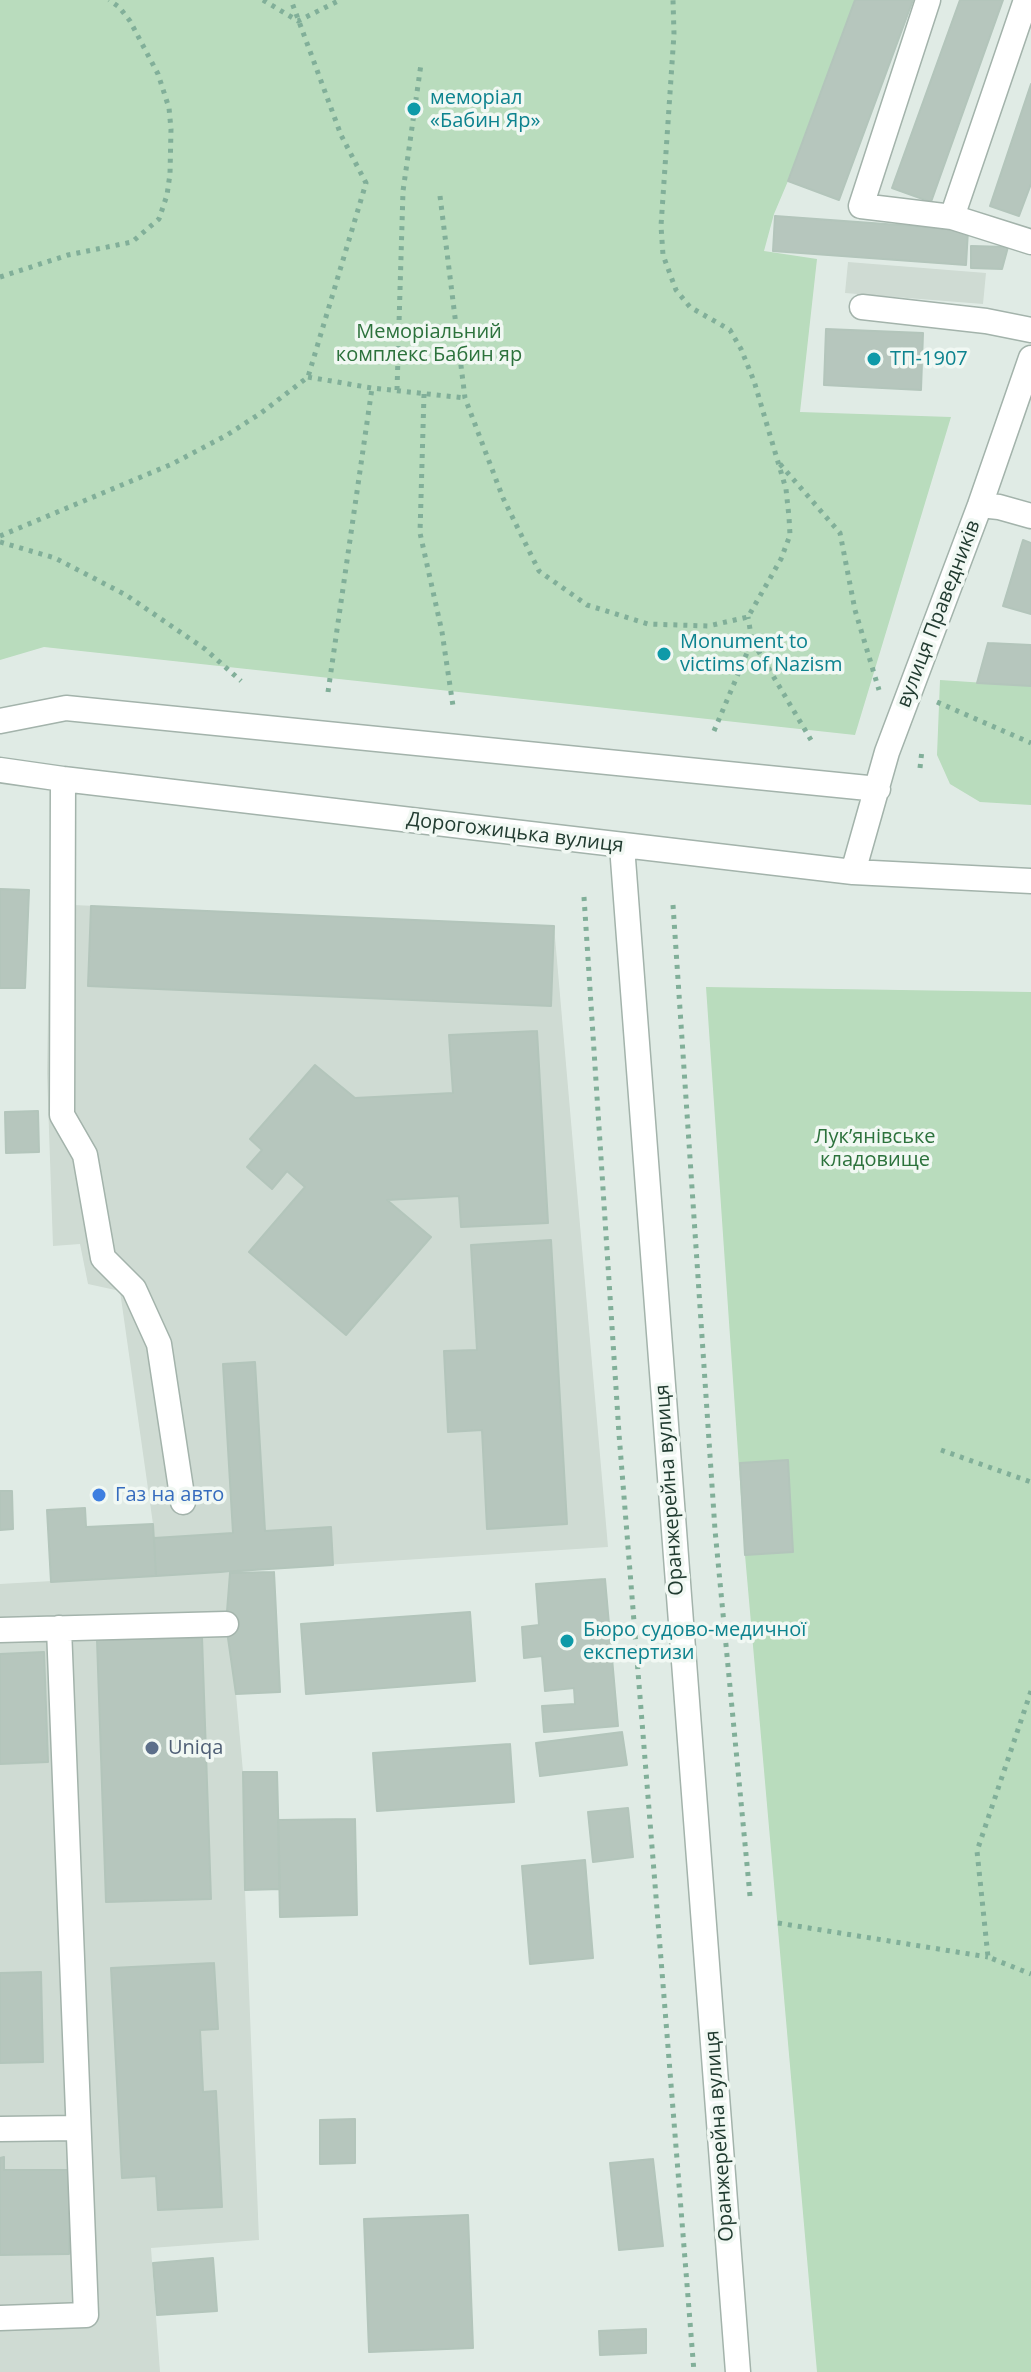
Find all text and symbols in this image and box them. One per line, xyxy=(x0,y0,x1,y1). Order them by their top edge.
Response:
place label: меморіал «Бабин Яр» xyxy=(430,86,541,133)
marker: меморіал «Бабин Яр» xyxy=(405,100,423,118)
park label: Меморіальний комплекс Бабин яр xyxy=(336,320,522,367)
place label: ТП-1907 xyxy=(890,347,968,371)
marker: ТП-1907 xyxy=(865,350,883,368)
street label: вулиця Праведників xyxy=(892,517,986,711)
place label: Monument to victims of Nazism xyxy=(680,630,843,677)
marker: Monument to victims of Nazism xyxy=(655,645,673,663)
street label: Дорогожицька вулиця xyxy=(405,808,625,858)
park label: Лукʼянівське кладовище xyxy=(814,1125,936,1172)
street label: Оранжерейна вулиця xyxy=(651,1383,689,1597)
place label: Газ на авто xyxy=(115,1483,224,1507)
marker: Газ на авто xyxy=(90,1486,108,1504)
place label: Бюро судово-медичної експертизи xyxy=(583,1618,806,1665)
marker: Бюро судово-медичної експертизи xyxy=(558,1632,576,1650)
place label: Uniqa xyxy=(168,1736,223,1760)
marker: Uniqa xyxy=(143,1739,161,1757)
street label: Оранжерейна вулиця xyxy=(701,2029,739,2243)

